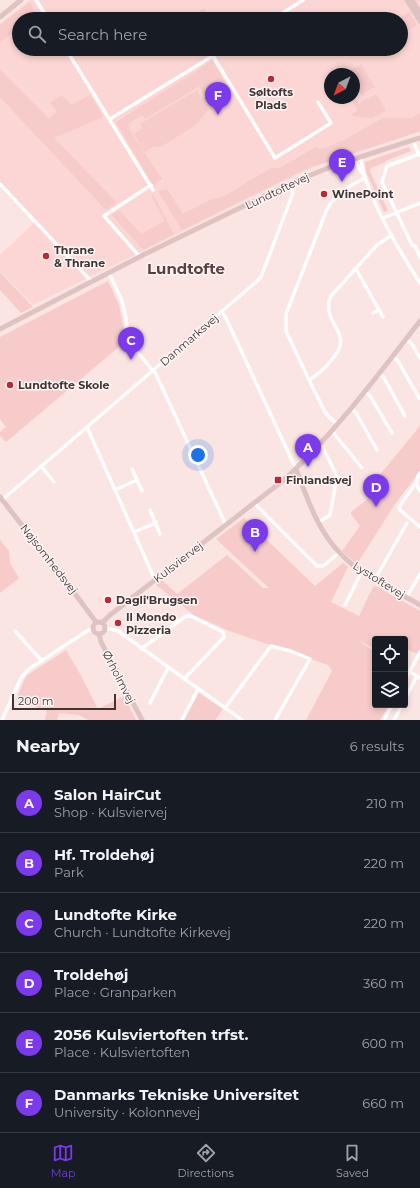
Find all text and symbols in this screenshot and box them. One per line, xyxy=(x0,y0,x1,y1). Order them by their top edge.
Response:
search box xyxy=(12,12,408,56)
icon: search xyxy=(26,23,48,45)
text: Search here xyxy=(58,25,147,44)
north arrow xyxy=(324,68,360,104)
marker: Søltofts Plads xyxy=(266,74,276,84)
pin: F xyxy=(205,82,231,115)
place label: Søltofts Plads xyxy=(249,85,293,112)
pin: E xyxy=(329,149,355,182)
street label: Lundtoftevej xyxy=(243,169,311,213)
place label: WinePoint xyxy=(332,187,394,201)
marker: WinePoint xyxy=(319,189,329,199)
place label: Thrane & Thrane xyxy=(54,243,105,270)
marker: Thrane & Thrane xyxy=(41,251,51,261)
district label: Lundtofte xyxy=(147,259,225,278)
street label: Danmarksvej xyxy=(157,311,221,369)
pin: C xyxy=(118,327,144,360)
place label: Lundtofte Skole xyxy=(18,378,110,392)
marker: Lundtofte Skole xyxy=(5,380,15,390)
pin: A xyxy=(295,434,321,467)
your location xyxy=(188,445,208,465)
place label: Finlandsvej xyxy=(286,473,352,487)
pin: D xyxy=(363,474,389,507)
marker: Finlandsvej xyxy=(273,475,283,485)
pin: B xyxy=(242,519,268,552)
street label: Nøjsomhedsvej xyxy=(17,521,81,597)
street label: Kulsviervej xyxy=(151,538,205,586)
street label: Lystoftevej xyxy=(350,558,408,602)
place label: Dagli'Brugsen xyxy=(116,593,198,607)
marker: Dagli'Brugsen xyxy=(103,595,113,605)
place label: Il Mondo Pizzeria xyxy=(126,610,176,637)
marker: Il Mondo Pizzeria xyxy=(113,618,123,628)
map controls xyxy=(372,636,408,708)
button: locate xyxy=(372,636,408,672)
street label: Ørholmvej xyxy=(100,648,138,706)
button: layers xyxy=(372,672,408,708)
scale bar xyxy=(12,692,116,711)
text: 200 m xyxy=(18,694,53,708)
text: Nearby xyxy=(16,736,80,756)
text: 6 results xyxy=(350,738,404,754)
text: Salon HairCut xyxy=(54,785,161,804)
text: A xyxy=(24,795,34,811)
text: 210 m xyxy=(366,795,404,811)
text: Shop · Kulsviervej xyxy=(54,804,167,820)
text: Hf. Troldehøj xyxy=(54,845,154,864)
text: B xyxy=(24,855,34,871)
text: 220 m xyxy=(363,855,404,871)
text: Park xyxy=(54,864,84,880)
text: Lundtofte Kirke xyxy=(54,905,177,924)
text: C xyxy=(24,915,34,931)
text: 220 m xyxy=(363,915,404,931)
text: Church · Lundtofte Kirkevej xyxy=(54,924,231,940)
text: Troldehøj xyxy=(54,965,128,984)
text: D xyxy=(24,975,34,991)
text: 360 m xyxy=(363,975,404,991)
text: Place · Granparken xyxy=(54,984,177,1000)
text: 2056 Kulsviertoften trfst. xyxy=(54,1025,249,1044)
text: E xyxy=(25,1035,33,1051)
text: 600 m xyxy=(362,1035,404,1051)
text: Place · Kulsviertoften xyxy=(54,1044,190,1060)
text: Danmarks Tekniske Universitet xyxy=(54,1085,299,1104)
text: F xyxy=(25,1095,33,1111)
text: 660 m xyxy=(362,1095,404,1111)
text: University · Kolonnevej xyxy=(54,1104,200,1120)
tab: Map xyxy=(51,1142,75,1180)
tab: Directions xyxy=(178,1142,234,1180)
tab: Saved xyxy=(336,1142,369,1180)

